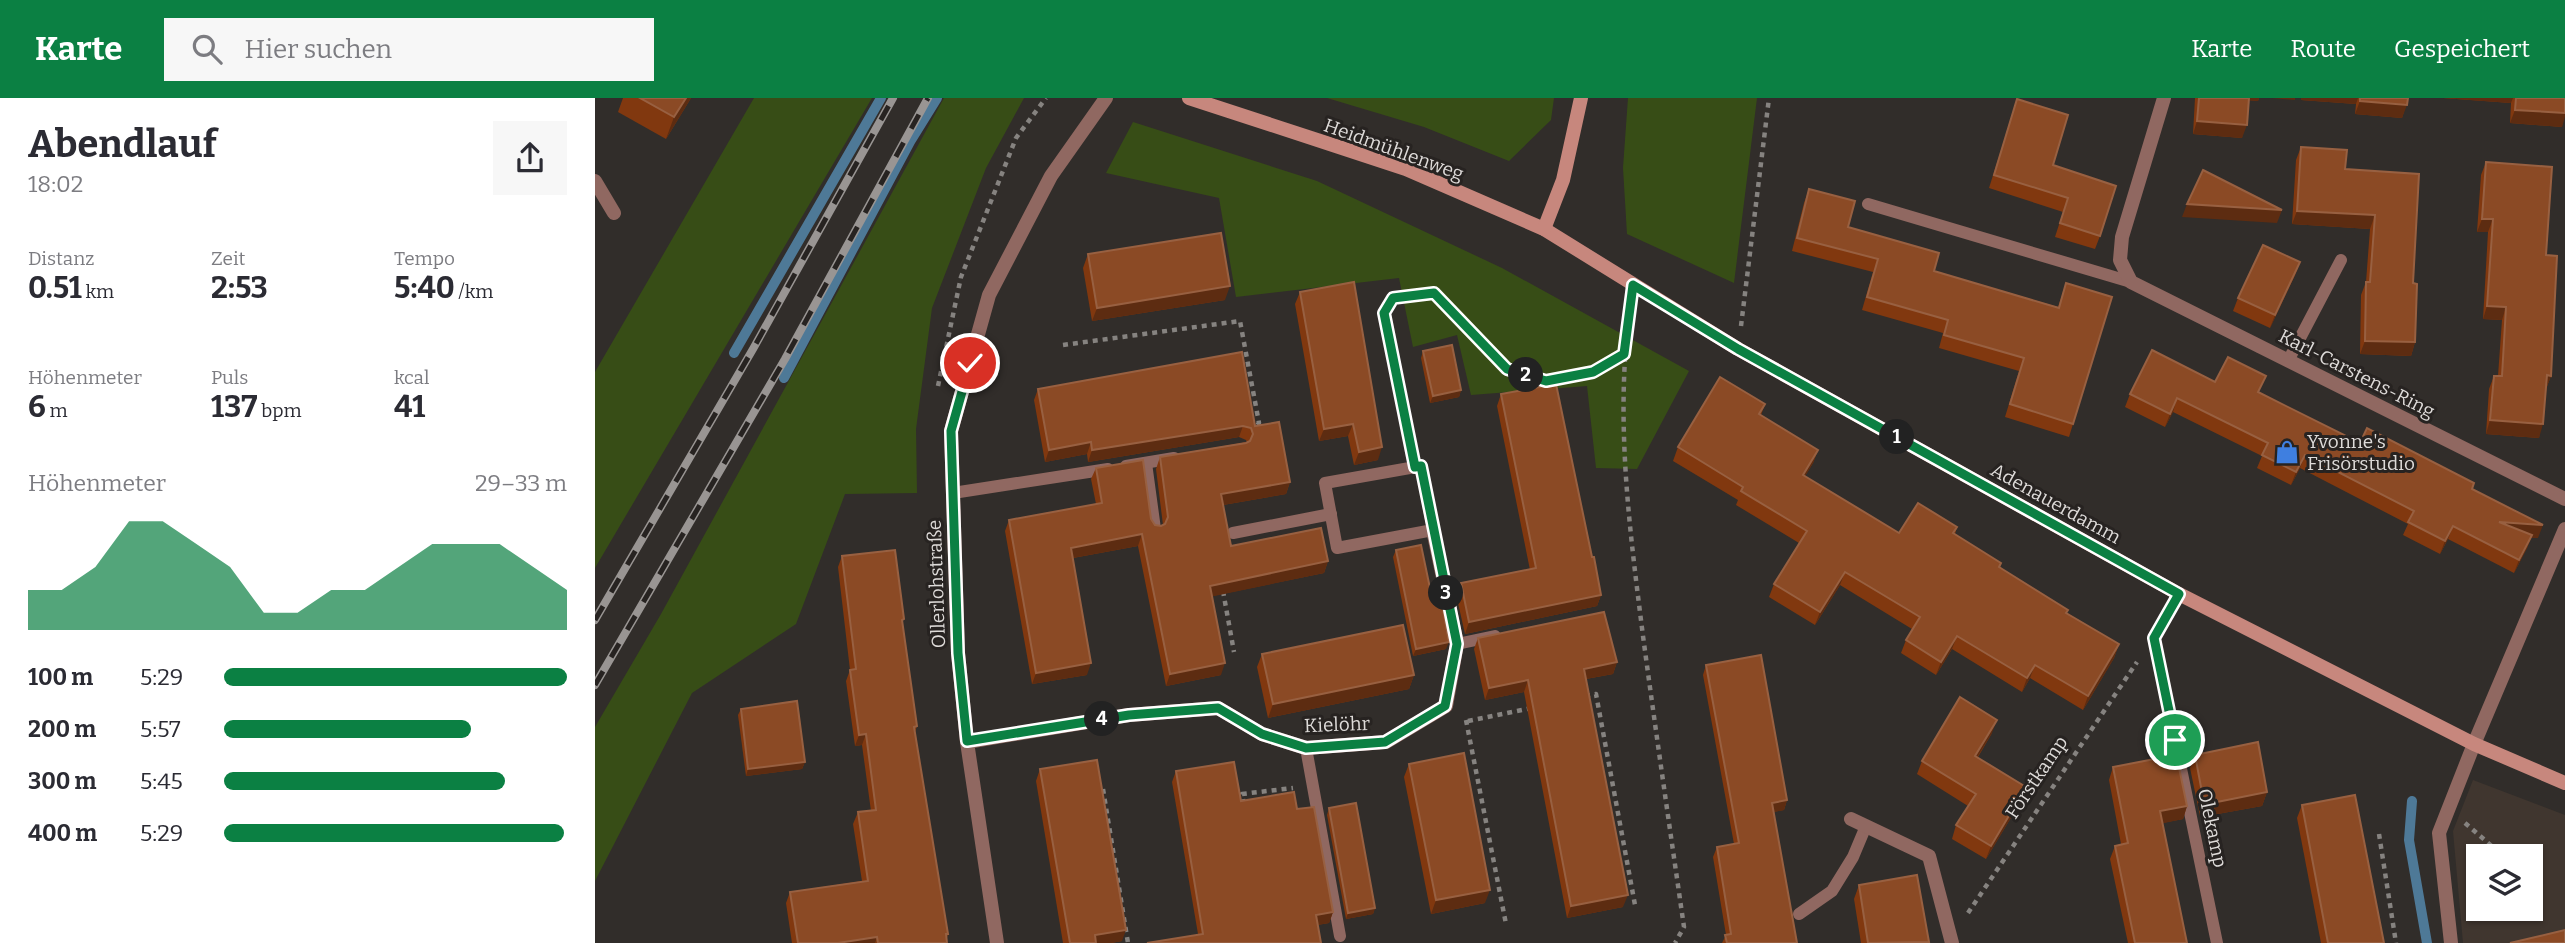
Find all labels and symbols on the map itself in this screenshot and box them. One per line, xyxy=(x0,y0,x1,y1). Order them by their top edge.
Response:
street label: Heidmühlenweg xyxy=(1321,114,1467,186)
street label: Karl-Carstens-Ring xyxy=(2275,324,2439,423)
pin xyxy=(940,333,1000,393)
pin: 2 xyxy=(1509,358,1543,392)
pin: 1 xyxy=(1879,420,1915,454)
place label: Yvonne's Frisörstudio xyxy=(2307,430,2415,475)
shop icon: Yvonne's Frisörstudio xyxy=(2273,438,2301,466)
street label: Adenauerdamm xyxy=(1987,458,2125,549)
street label: Ollerlohstraße xyxy=(923,519,950,649)
pin: 3 xyxy=(1429,575,1463,610)
pin: 4 xyxy=(1085,702,1119,736)
pin xyxy=(2145,710,2205,770)
street label: Kielöhr xyxy=(1304,712,1371,737)
street label: Förstkamp xyxy=(2000,732,2072,823)
street label: Olekamp xyxy=(2193,787,2232,870)

